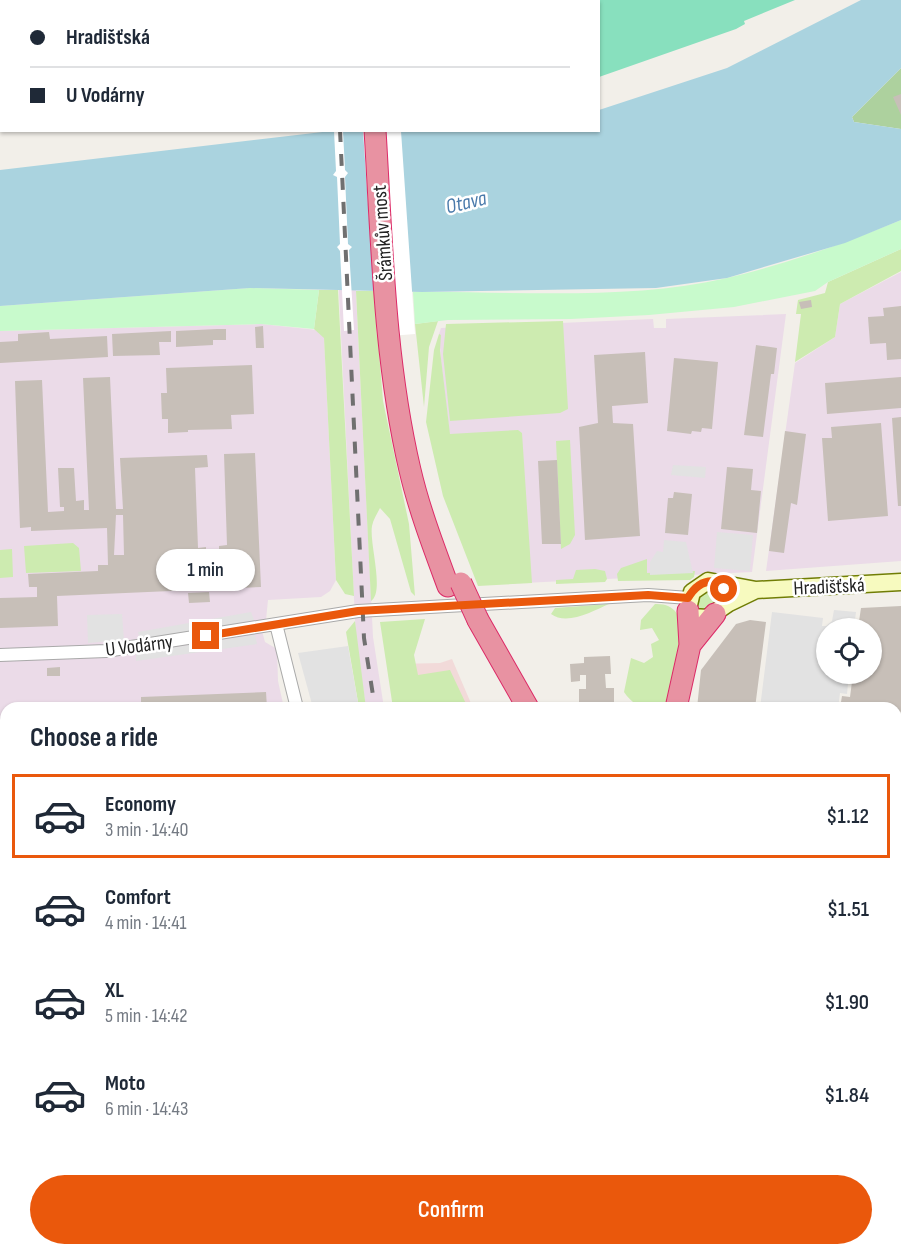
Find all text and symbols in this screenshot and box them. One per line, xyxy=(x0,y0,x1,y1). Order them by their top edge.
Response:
text: Hradišťská xyxy=(66,24,150,51)
text: U Vodárny xyxy=(66,82,145,109)
street label: Šrámkův most xyxy=(368,184,398,282)
water label: Otava xyxy=(443,186,489,219)
callout: 1 min xyxy=(156,549,256,591)
text: 1 min xyxy=(187,558,224,582)
street label: Hradišťská xyxy=(793,573,865,601)
route start xyxy=(710,575,737,602)
map controls xyxy=(816,618,882,684)
button: locate xyxy=(816,618,882,684)
route end xyxy=(192,622,219,649)
street label: U Vodárny xyxy=(104,630,174,662)
text: Choose a ride xyxy=(30,722,158,754)
icon: car xyxy=(33,789,87,843)
text: Economy xyxy=(105,791,176,818)
text: $1.12 xyxy=(826,803,869,830)
text: 3 min · 14:40 xyxy=(105,818,188,842)
icon: car xyxy=(33,882,87,936)
text: Comfort xyxy=(105,884,171,911)
text: $1.51 xyxy=(827,896,869,923)
text: 4 min · 14:41 xyxy=(105,911,187,935)
icon: car xyxy=(33,975,87,1029)
text: XL xyxy=(105,977,124,1004)
text: $1.90 xyxy=(824,989,869,1016)
text: 5 min · 14:42 xyxy=(105,1004,188,1028)
icon: car xyxy=(33,1068,87,1122)
text: Moto xyxy=(105,1070,145,1097)
text: $1.84 xyxy=(824,1082,869,1109)
text: 6 min · 14:43 xyxy=(105,1097,188,1121)
button: Confirm xyxy=(30,1175,872,1244)

